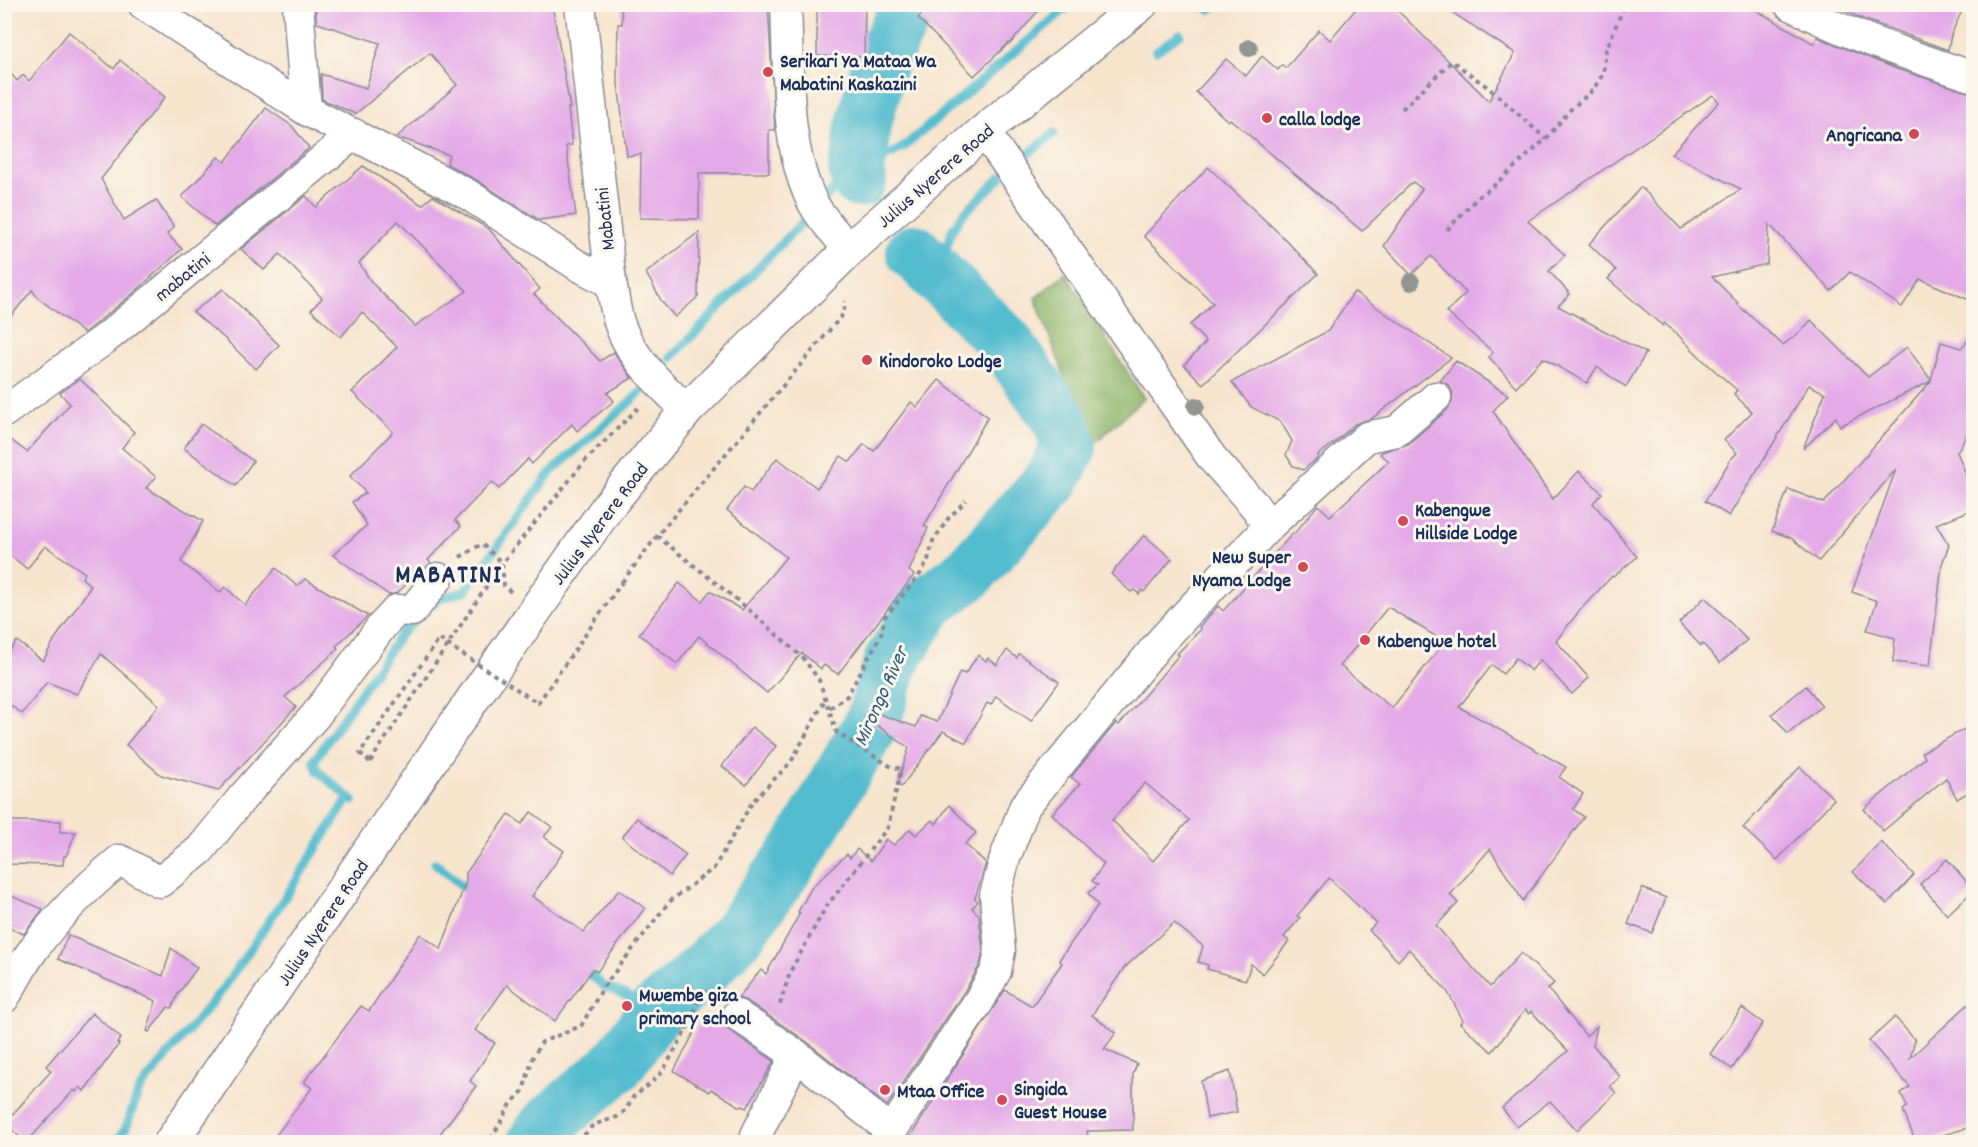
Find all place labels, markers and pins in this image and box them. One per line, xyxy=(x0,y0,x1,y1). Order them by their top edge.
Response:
place label: Serikari Ya Mataa Wa Mabatini Kaskazini xyxy=(780,49,937,100)
marker: Serikari Ya Mataa Wa Mabatini Kaskazini xyxy=(761,65,775,79)
place label: calla lodge xyxy=(1279,107,1361,135)
marker: calla lodge xyxy=(1260,111,1274,125)
place label: Angricana xyxy=(1826,123,1903,151)
marker: Angricana xyxy=(1907,127,1921,141)
place label: Kindoroko Lodge xyxy=(879,349,1002,377)
marker: Kindoroko Lodge xyxy=(860,353,874,367)
place label: Kabengwe Hillside Lodge xyxy=(1415,498,1517,549)
marker: Kabengwe Hillside Lodge xyxy=(1396,514,1410,528)
place label: New Super Nyama Lodge xyxy=(1192,545,1292,596)
marker: New Super Nyama Lodge xyxy=(1296,560,1310,574)
place label: Kabengwe hotel xyxy=(1377,629,1497,657)
marker: Kabengwe hotel xyxy=(1358,633,1372,647)
place label: Mwembe giza primary school xyxy=(639,983,751,1034)
marker: Mwembe giza primary school xyxy=(620,999,634,1013)
place label: Singida Guest House xyxy=(1014,1077,1107,1128)
place label: Mtaa Office xyxy=(897,1079,985,1107)
marker: Mtaa Office xyxy=(878,1083,892,1097)
marker: Singida Guest House xyxy=(995,1093,1009,1107)

